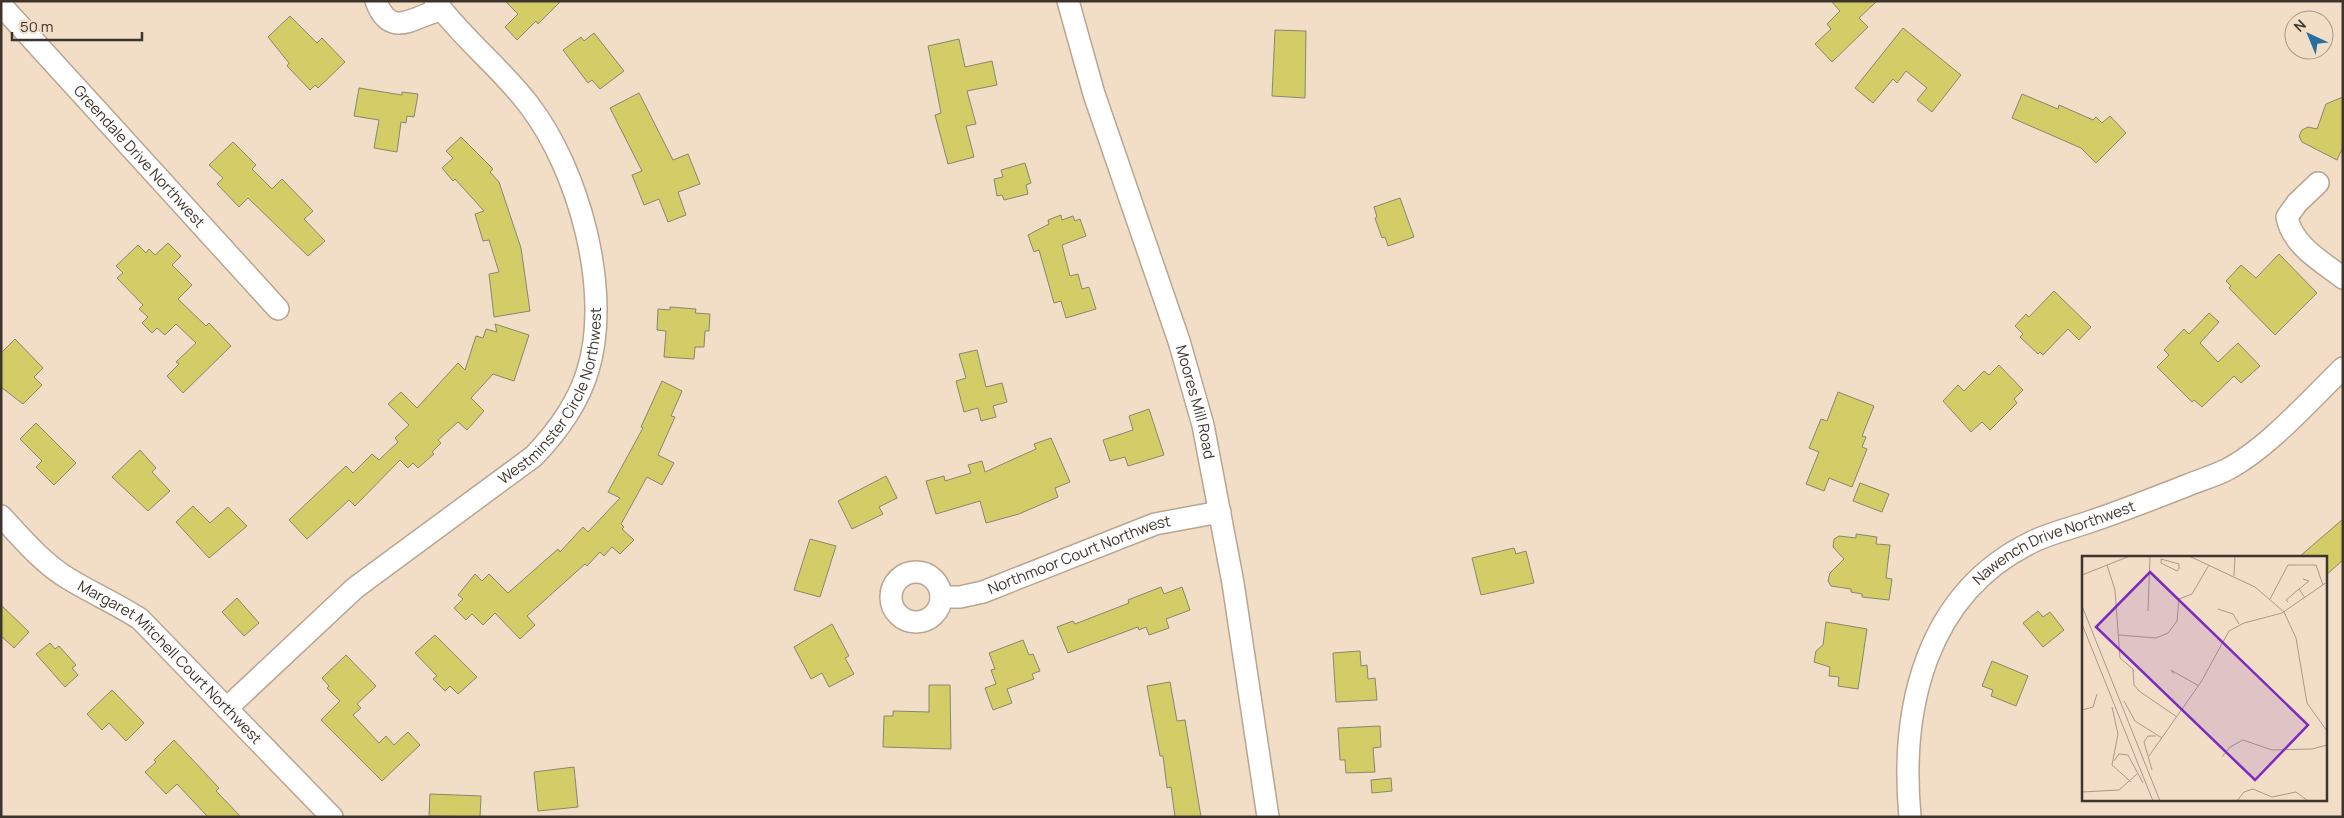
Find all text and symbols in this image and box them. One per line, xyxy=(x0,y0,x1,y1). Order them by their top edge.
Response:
scale bar xyxy=(12,10,142,42)
north arrow xyxy=(2284,10,2334,60)
text: N xyxy=(2289,15,2310,36)
text: 50 m xyxy=(20,16,54,37)
street label: Greendale Drive Northwest xyxy=(69,80,210,232)
street label: Westminster Circle Northwest xyxy=(494,307,606,489)
street label: Moores Mill Road xyxy=(1171,343,1220,461)
street label: Nawench Drive Northwest xyxy=(1968,495,2138,589)
street label: Northmoor Court Northwest xyxy=(985,510,1172,599)
inset map xyxy=(2082,556,2326,800)
street label: Margaret Mitchell Court Northwest xyxy=(74,575,267,749)

